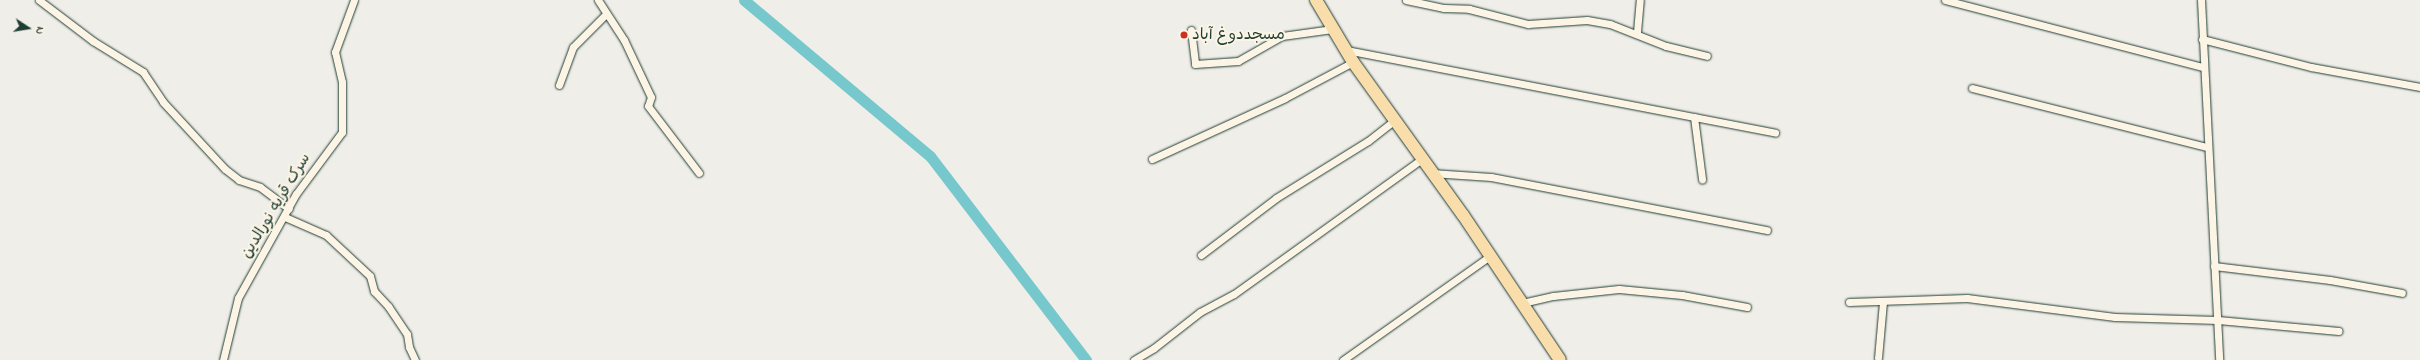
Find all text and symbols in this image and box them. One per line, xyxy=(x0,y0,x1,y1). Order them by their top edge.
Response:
north arrow xyxy=(8,8,48,48)
text: N xyxy=(31,25,48,36)
place label: مسجددوغ آباد xyxy=(1192,25,1285,45)
marker: مسجددوغ آباد xyxy=(1179,30,1189,40)
street label: سرک قریه نورالدین xyxy=(237,150,315,262)

